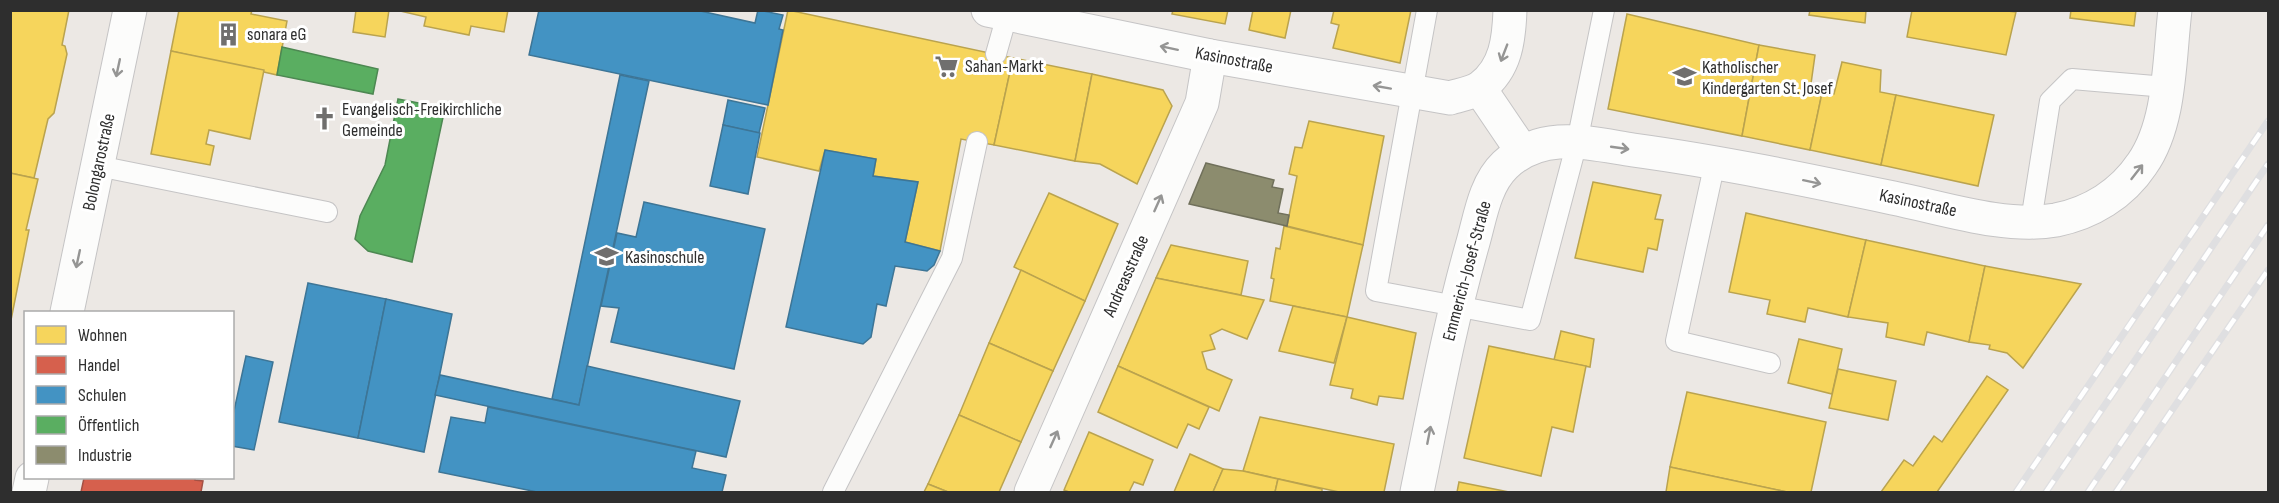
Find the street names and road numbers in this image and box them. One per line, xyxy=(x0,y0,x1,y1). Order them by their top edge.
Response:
street label: Kasinostraße xyxy=(1193,42,1275,78)
street label: Bolongarostraße xyxy=(78,111,120,213)
street label: Kasinostraße xyxy=(1877,185,1959,221)
street label: Emmerich-Josef-Straße xyxy=(1438,199,1496,343)
street label: Andreasstraße xyxy=(1098,232,1153,321)

